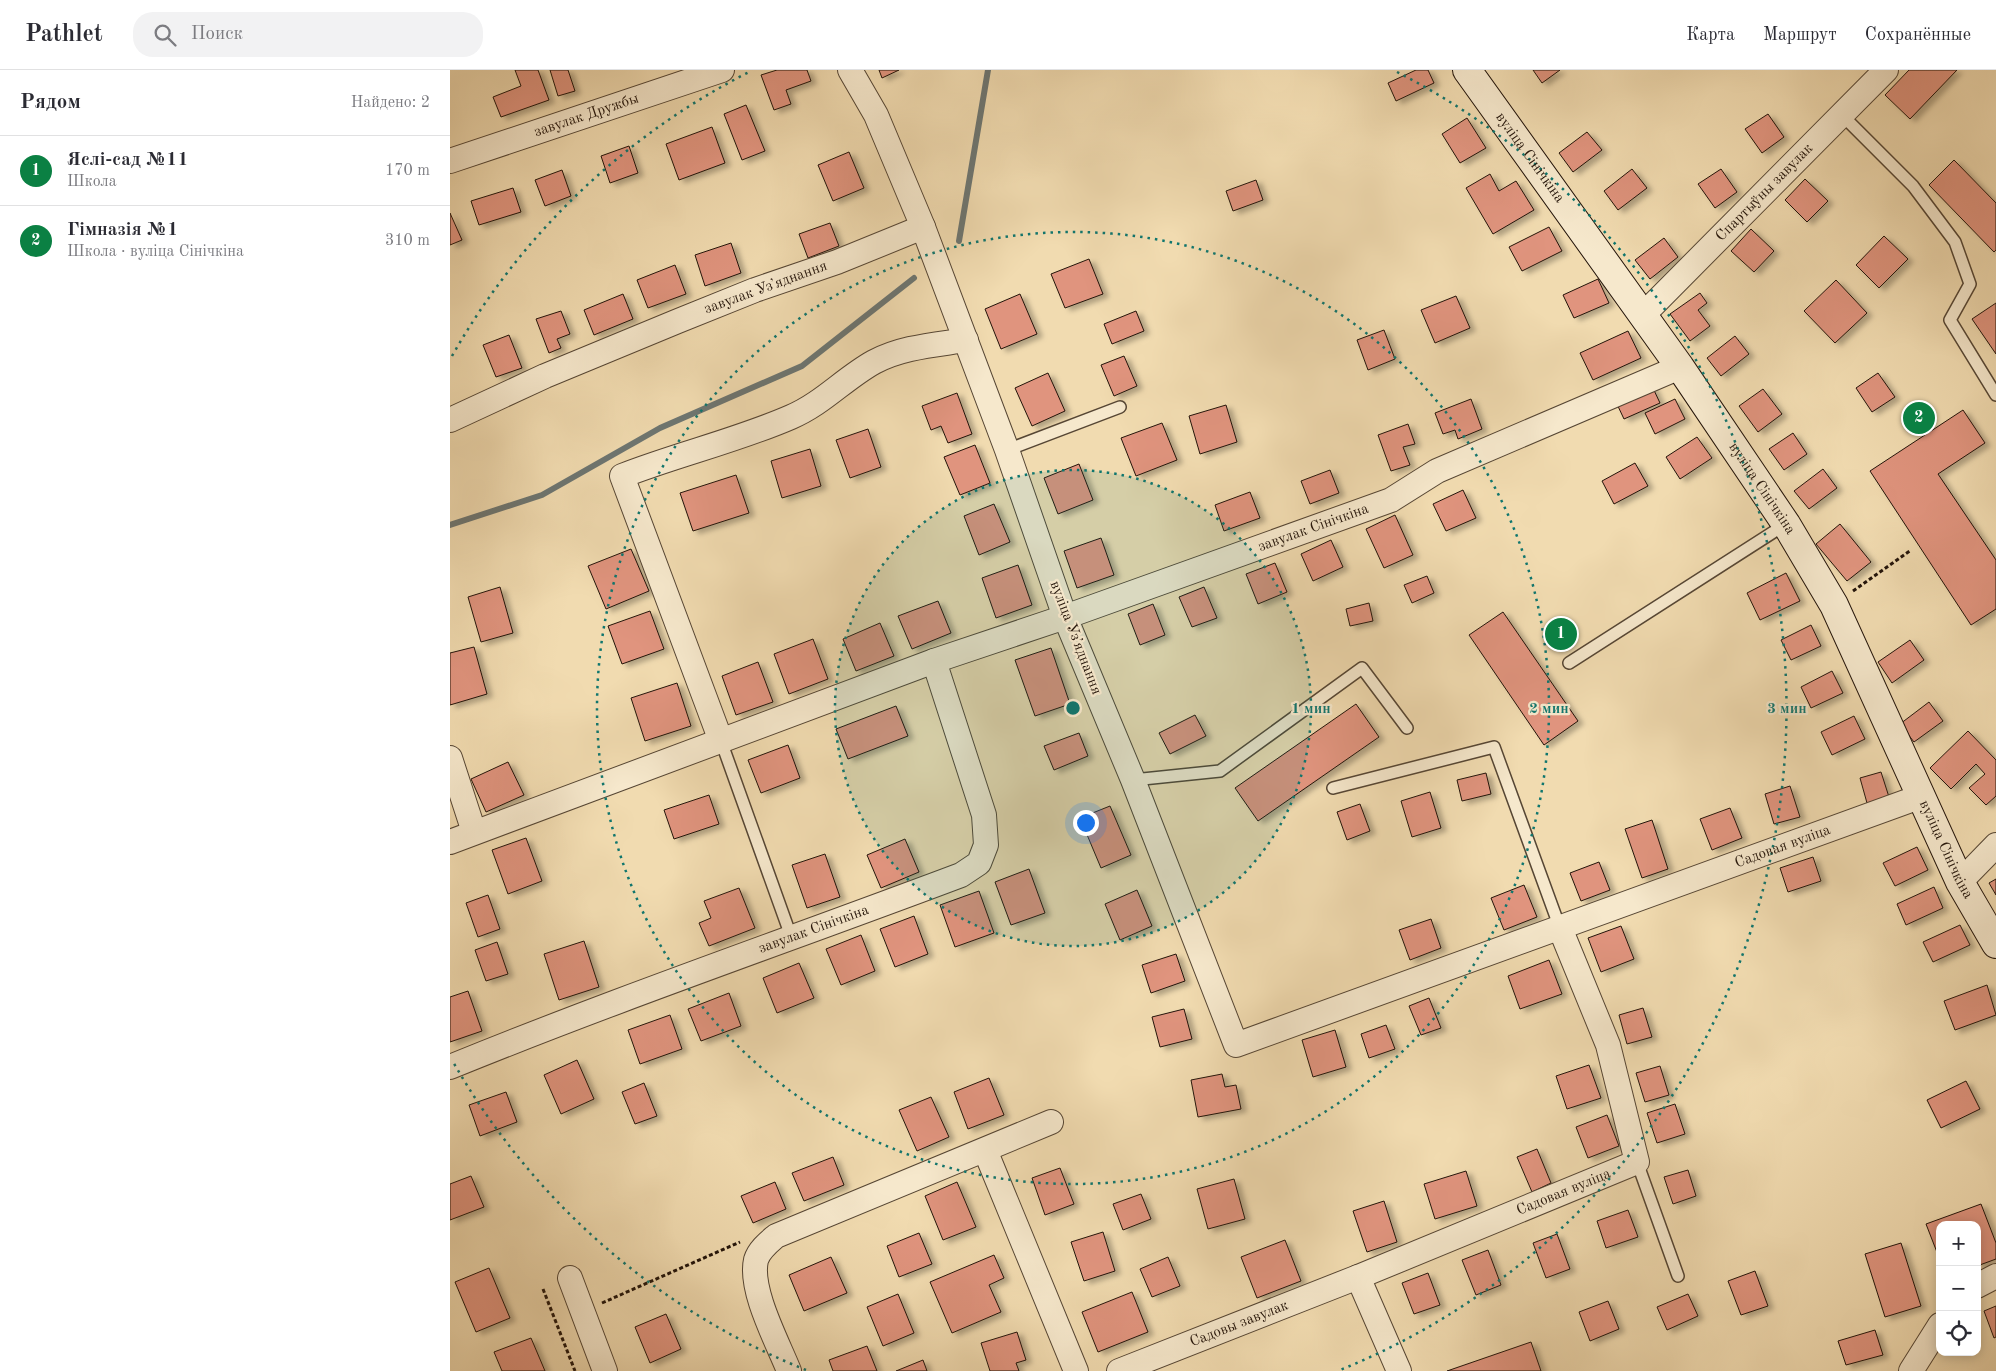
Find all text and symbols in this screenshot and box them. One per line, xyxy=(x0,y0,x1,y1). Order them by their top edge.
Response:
search box xyxy=(133,12,483,57)
icon: search xyxy=(151,21,179,49)
text: Pathlet xyxy=(25,23,103,47)
text: Поиск xyxy=(191,25,243,44)
text: Карта xyxy=(1686,26,1735,44)
text: Маршрут xyxy=(1763,26,1837,44)
text: Сохранённые xyxy=(1865,26,1971,44)
street label: завулак Дружбы xyxy=(532,91,641,140)
text: Рядом xyxy=(20,92,81,113)
text: Найдено: 2 xyxy=(351,95,430,111)
street label: вуліца Сінічкіна xyxy=(1493,110,1568,206)
street label: Спартыўны завулак xyxy=(1713,140,1816,244)
text: Яслі-сад №11 xyxy=(67,151,188,170)
text: 1 xyxy=(31,163,41,179)
text: 170 m xyxy=(385,163,430,179)
text: Школа xyxy=(67,174,117,190)
text: Гімназія №1 xyxy=(67,221,178,240)
text: 2 xyxy=(31,233,41,249)
text: 310 m xyxy=(385,233,430,249)
text: Школа · вуліца Сінічкіна xyxy=(67,244,244,260)
street label: завулак Узʼяднання xyxy=(703,259,830,317)
pin: 2 xyxy=(1903,399,1935,437)
street label: вуліца Сінічкіна xyxy=(1726,440,1798,537)
street label: завулак Сінічкіна xyxy=(1256,501,1371,554)
street label: вуліца Узʼяднання xyxy=(1046,579,1104,697)
pin: 1 xyxy=(1545,615,1577,653)
centre of rings xyxy=(1064,699,1082,717)
text: 1 мин xyxy=(1291,702,1331,717)
text: 2 мин xyxy=(1529,702,1569,717)
text: 3 мин xyxy=(1767,702,1807,717)
street label: вуліца Сінічкіна xyxy=(1916,798,1976,902)
your location xyxy=(1073,810,1099,836)
street label: Садовая вуліца xyxy=(1733,822,1833,871)
street label: завулак Сінічкіна xyxy=(757,902,871,956)
street label: Садовая вуліца xyxy=(1514,1166,1614,1218)
map controls xyxy=(1936,1221,1981,1356)
button: + xyxy=(1936,1221,1981,1266)
button: − xyxy=(1936,1266,1981,1311)
street label: Садовы завулак xyxy=(1188,1298,1291,1350)
button: locate xyxy=(1936,1311,1981,1356)

